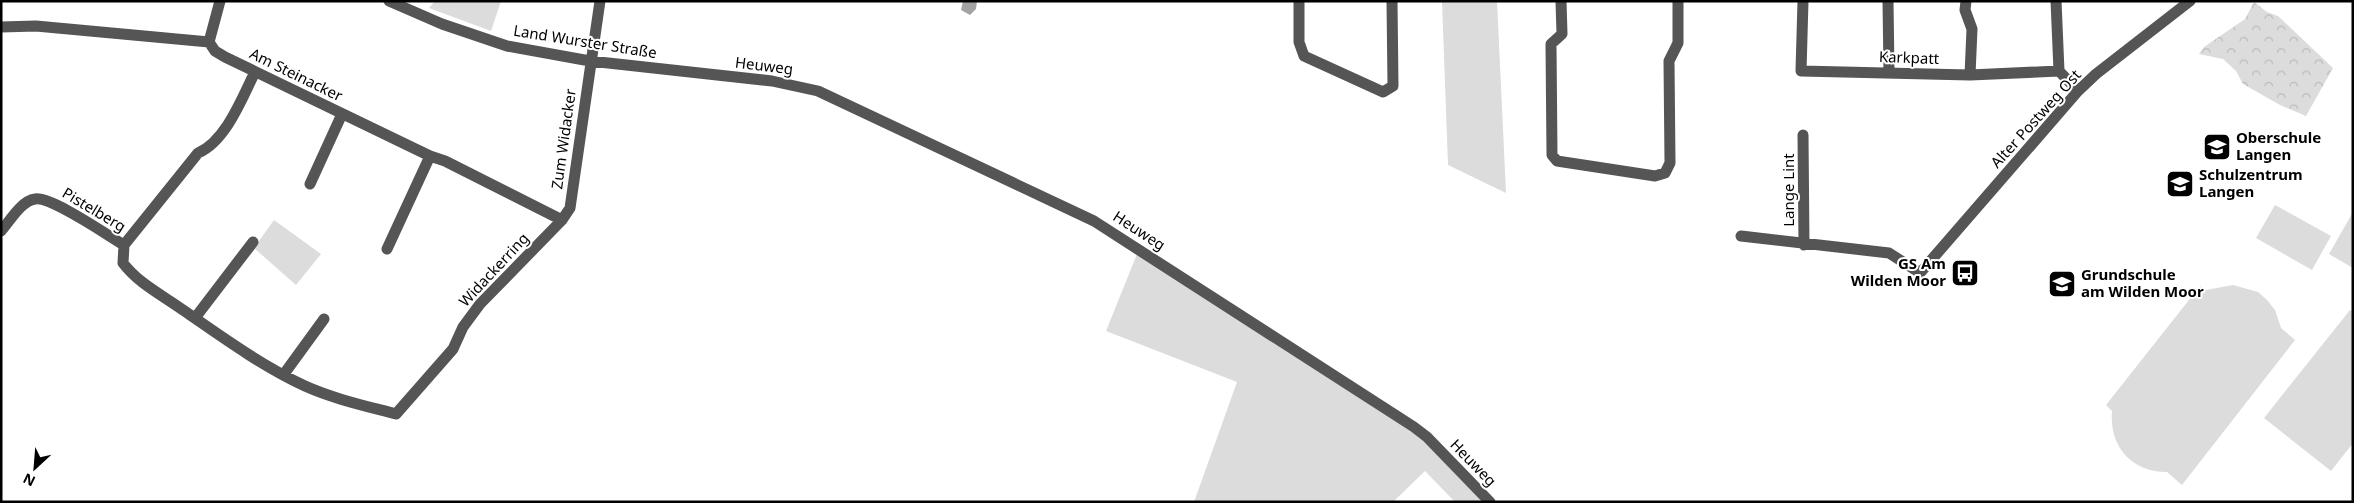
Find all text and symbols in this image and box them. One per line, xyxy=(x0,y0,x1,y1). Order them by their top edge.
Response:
street label: Land Wurster Straße xyxy=(512,20,658,62)
street label: Am Steinacker xyxy=(247,43,346,105)
street label: Karkpatt xyxy=(1879,46,1940,68)
street label: Heuweg xyxy=(734,52,794,78)
street label: Alter Postweg Ost xyxy=(1986,64,2085,172)
street label: Zum Widacker xyxy=(546,87,580,190)
place label: Oberschule Langen xyxy=(2236,127,2321,164)
school or university icon: Oberschule Langen xyxy=(2202,132,2232,162)
street label: Lange Lint xyxy=(1778,153,1798,227)
place label: Schulzentrum Langen xyxy=(2199,164,2303,201)
school or university icon: Schulzentrum Langen xyxy=(2165,169,2195,199)
street label: Pistelberg xyxy=(59,182,130,236)
street label: Heuweg xyxy=(1110,206,1169,254)
street label: Widackerring xyxy=(454,228,533,310)
place label: GS Am Wilden Moor xyxy=(1851,253,1946,290)
bus stop icon: GS Am Wilden Moor xyxy=(1950,258,1980,288)
place label: Grundschule am Wilden Moor xyxy=(2081,264,2204,301)
school or university icon: Grundschule am Wilden Moor xyxy=(2047,269,2077,299)
street label: Heuweg xyxy=(1446,434,1501,490)
north arrow xyxy=(10,443,60,493)
text: N xyxy=(20,469,38,491)

